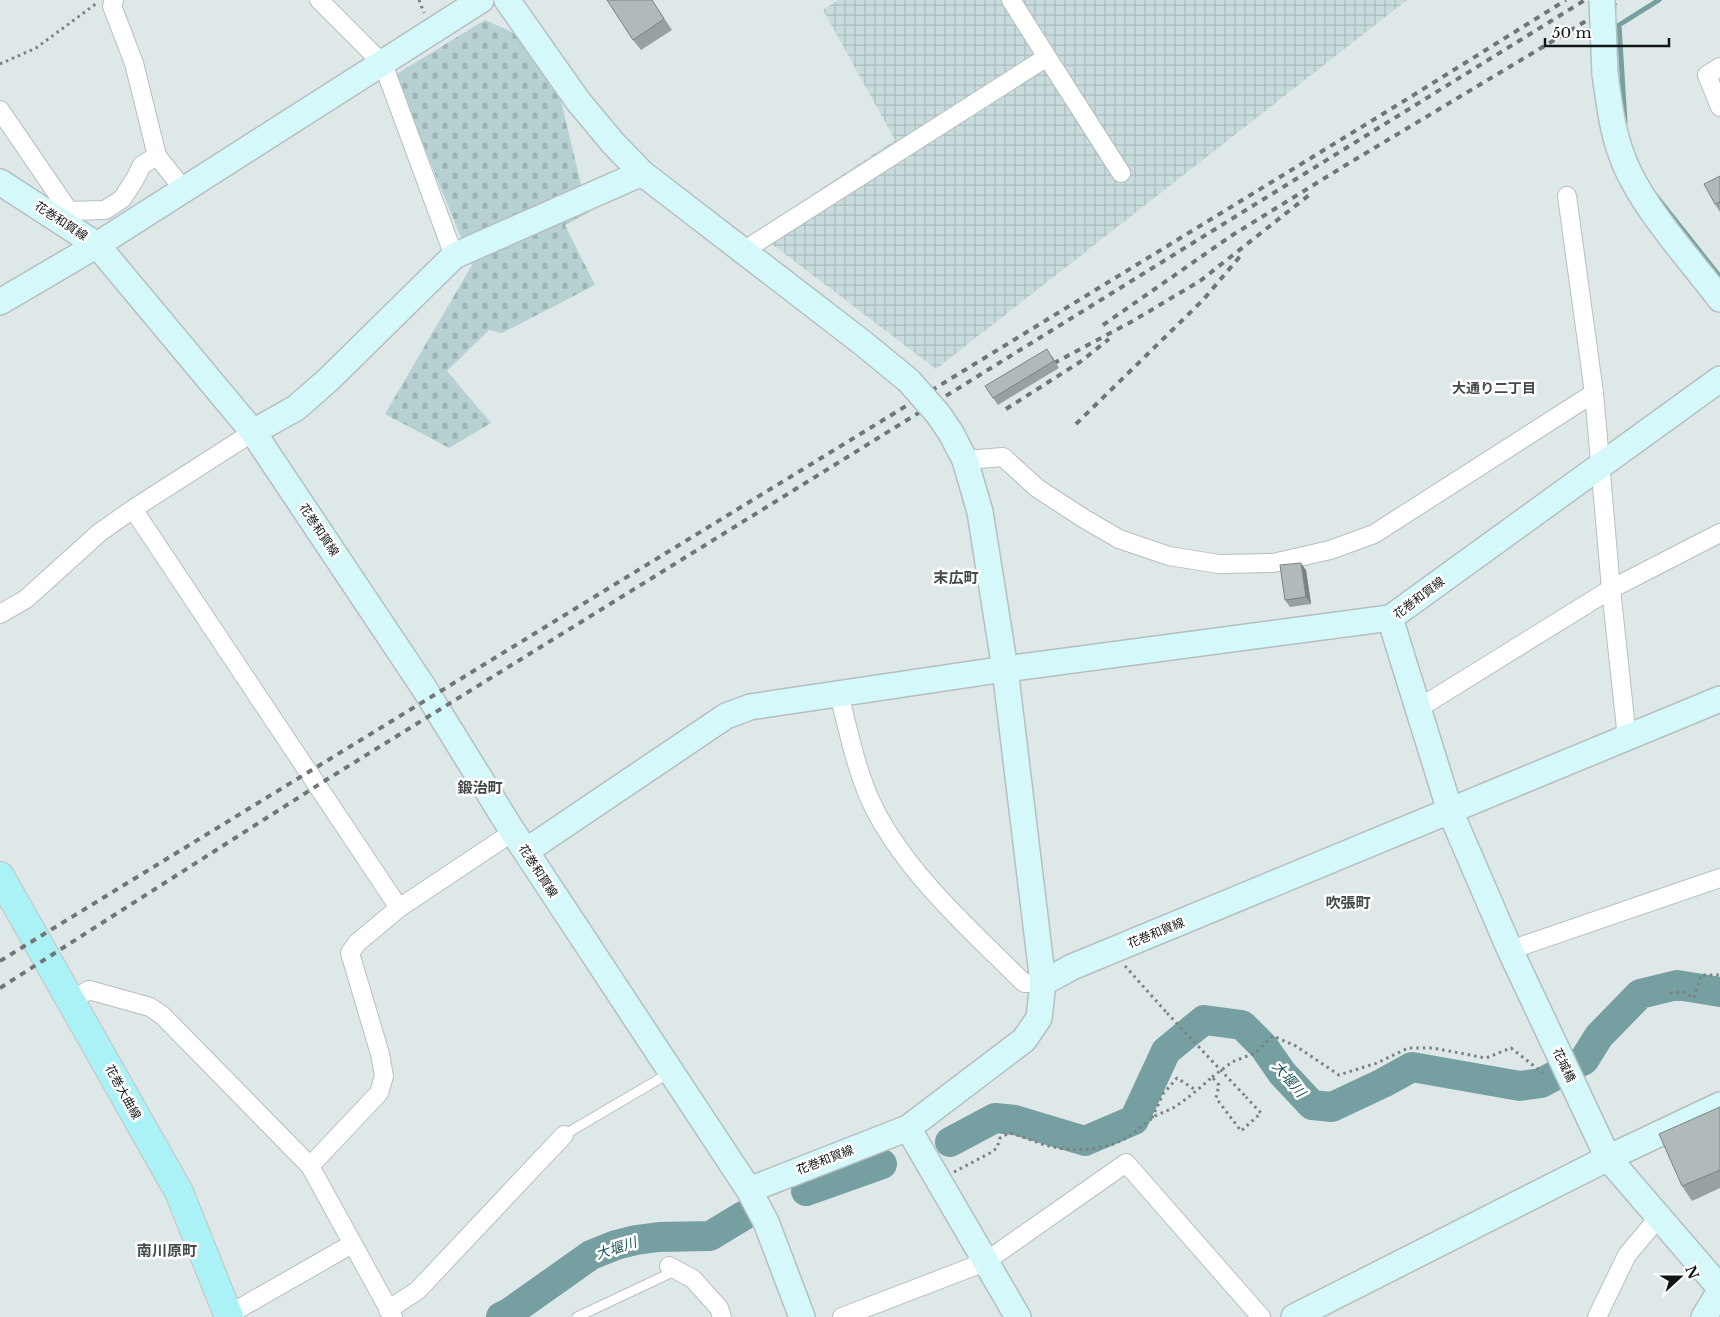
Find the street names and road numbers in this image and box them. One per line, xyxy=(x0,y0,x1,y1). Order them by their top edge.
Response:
street label: 花巻和賀線 xyxy=(32,198,91,243)
street label: 花巻和賀線 xyxy=(296,501,342,559)
street label: 花巻和賀線 xyxy=(1390,574,1447,622)
street label: 花巻和賀線 xyxy=(516,841,561,900)
street label: 花巻和賀線 xyxy=(1125,914,1186,951)
street label: 花城橋 xyxy=(1550,1045,1579,1084)
street label: 花巻大曲線 xyxy=(102,1062,145,1122)
street label: 花巻和賀線 xyxy=(794,1142,856,1177)

